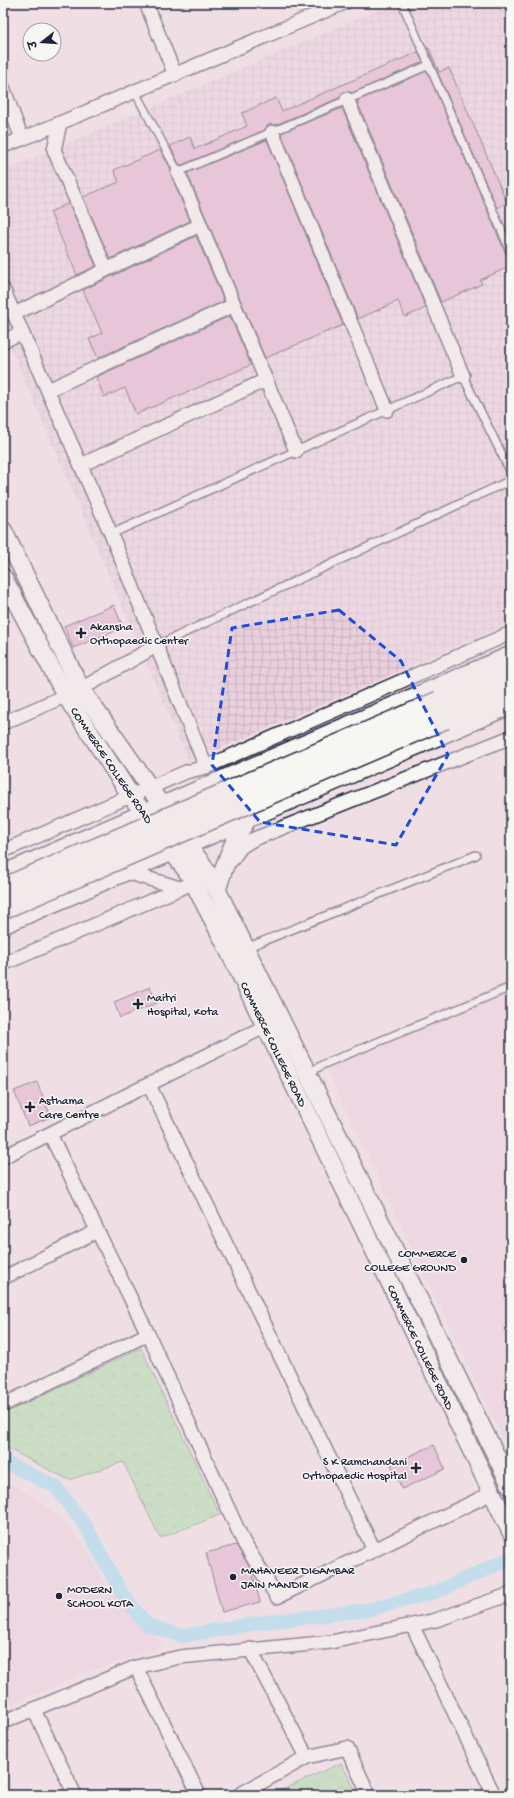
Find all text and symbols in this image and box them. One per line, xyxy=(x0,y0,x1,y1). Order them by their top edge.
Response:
north arrow xyxy=(22,22,62,62)
text: उ xyxy=(26,37,41,51)
place label: Akansha Orthopaedic Center xyxy=(90,621,190,649)
marker: Akansha Orthopaedic Center xyxy=(75,627,87,639)
street label: COMMERCE COLLEGE ROAD xyxy=(66,705,155,827)
street label: COMMERCE COLLEGE ROAD xyxy=(236,980,309,1110)
place label: Maitri Hospital, Kota xyxy=(147,992,219,1020)
marker: Maitri Hospital, Kota xyxy=(132,998,144,1010)
place label: Asthama Care Centre xyxy=(39,1095,100,1123)
marker: Asthama Care Centre xyxy=(24,1101,36,1113)
place label: COMMERCE COLLEGE GROUND xyxy=(364,1248,457,1276)
marker: COMMERCE COLLEGE GROUND xyxy=(459,1255,469,1265)
street label: COMMERCE COLLEGE ROAD xyxy=(383,1283,456,1413)
place label: S K Ramchandani Orthopaedic Hospital xyxy=(302,1456,407,1484)
marker: S K Ramchandani Orthopaedic Hospital xyxy=(410,1462,422,1474)
place label: MAHAVEER DIGAMBAR JAIN MANDIR xyxy=(241,1565,355,1593)
marker: MAHAVEER DIGAMBAR JAIN MANDIR xyxy=(228,1572,238,1582)
place label: MODERN SCHOOL KOTA xyxy=(67,1584,134,1612)
marker: MODERN SCHOOL KOTA xyxy=(54,1591,64,1601)

